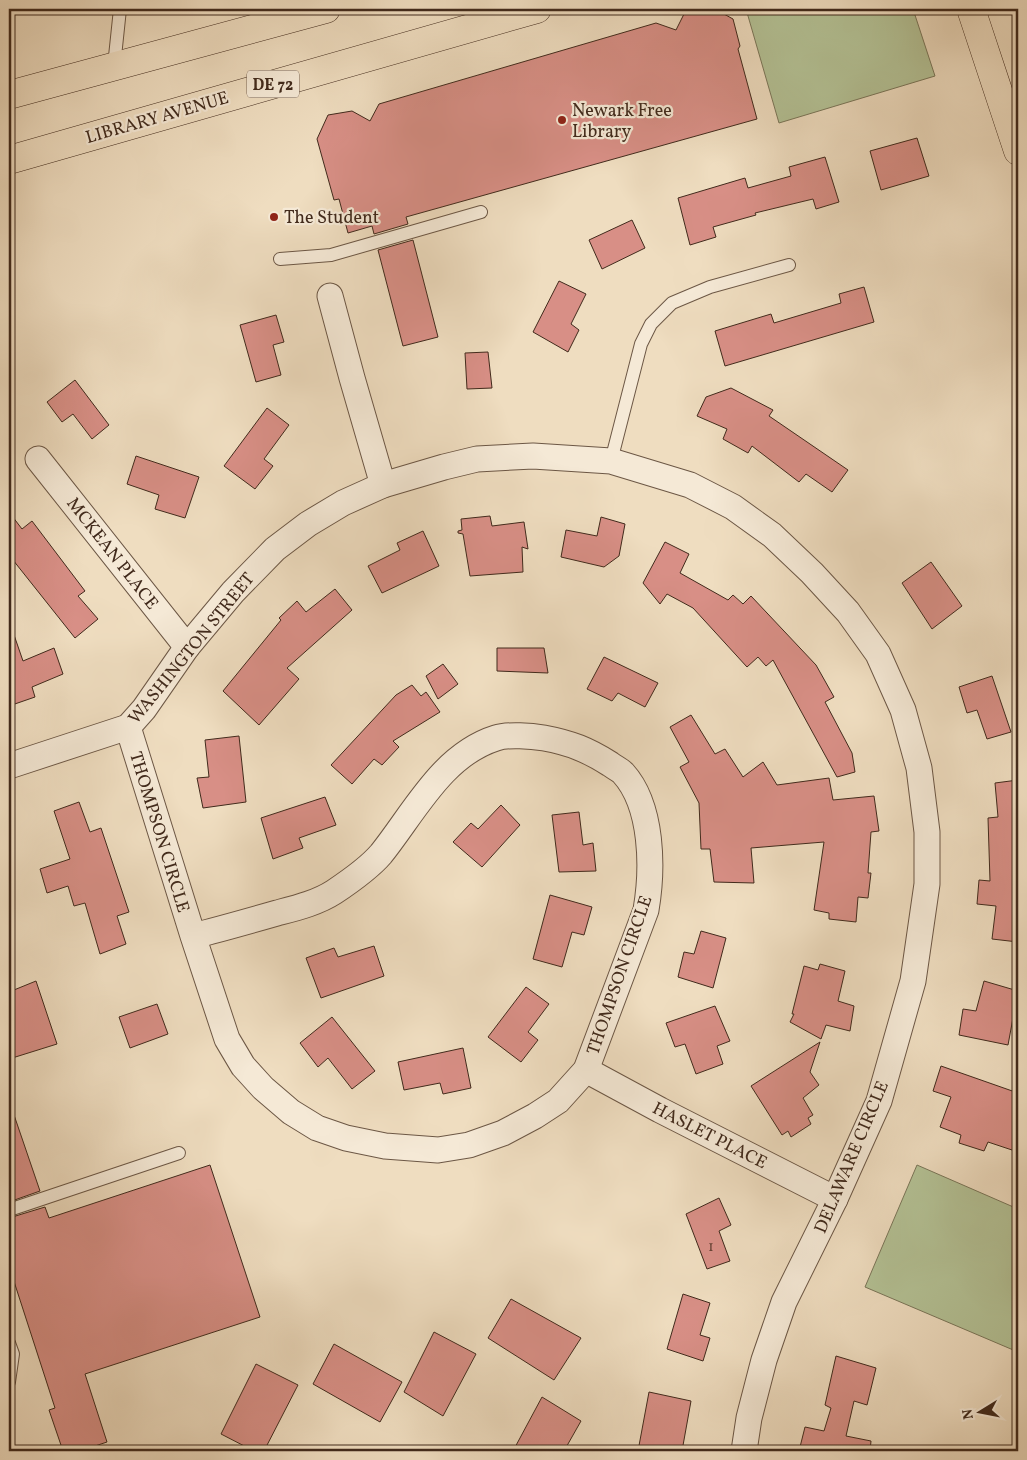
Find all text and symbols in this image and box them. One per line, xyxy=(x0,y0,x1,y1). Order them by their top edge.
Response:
road number: DE 72 xyxy=(247,70,299,98)
street label: LIBRARY AVENUE xyxy=(83,86,232,151)
place label: Newark Free Library xyxy=(572,99,672,145)
marker: Newark Free Library xyxy=(556,114,568,126)
place label: The Student xyxy=(284,206,379,231)
marker: The Student xyxy=(268,211,280,223)
street label: MCKEAN PLACE xyxy=(60,492,164,616)
street label: WASHINGTON STREET xyxy=(123,567,261,730)
street label: THOMPSON CIRCLE xyxy=(122,749,195,916)
street label: THOMPSON CIRCLE xyxy=(581,892,660,1059)
street label: DELAWARE CIRCLE xyxy=(809,1077,896,1238)
street label: HASLET PLACE xyxy=(648,1097,771,1176)
house number: 1 xyxy=(708,1237,714,1258)
north arrow xyxy=(954,1388,1004,1438)
text: N xyxy=(958,1407,979,1421)

